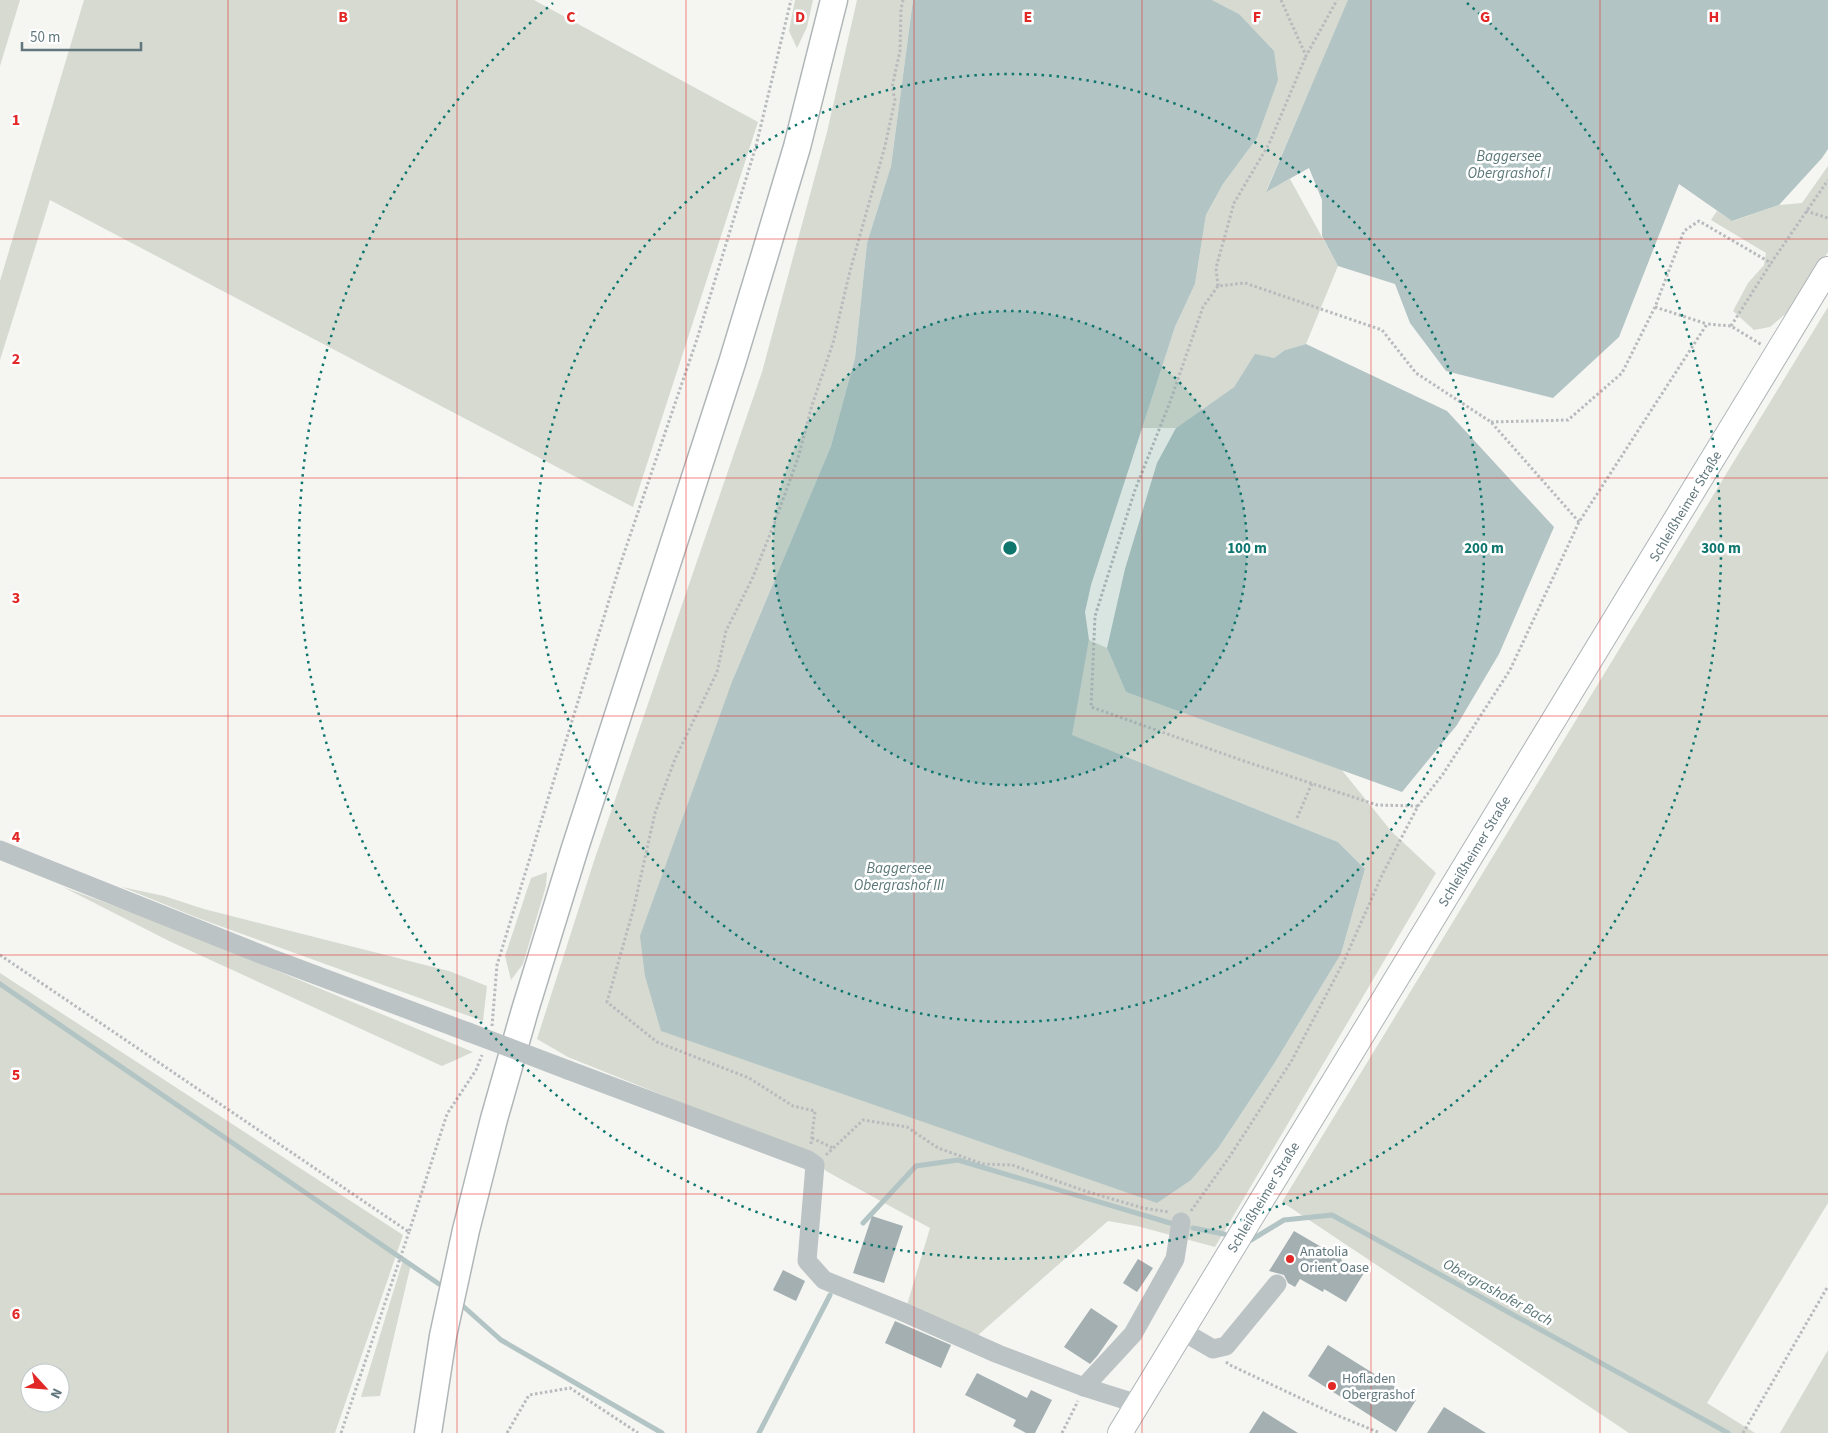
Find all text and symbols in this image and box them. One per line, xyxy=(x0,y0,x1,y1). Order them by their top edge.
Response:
text: B xyxy=(338,6,348,28)
text: C xyxy=(566,6,576,28)
text: D xyxy=(795,6,805,28)
text: E xyxy=(1024,6,1032,28)
text: F xyxy=(1253,6,1261,28)
text: G xyxy=(1480,6,1490,28)
text: H xyxy=(1709,6,1719,28)
scale bar xyxy=(22,20,141,52)
text: 50 m xyxy=(30,27,60,48)
text: 1 xyxy=(12,109,20,131)
water label: Baggersee Obergrashof I xyxy=(1467,146,1551,184)
text: 2 xyxy=(12,348,20,370)
street label: Schleißheimer Straße xyxy=(1645,447,1727,566)
text: 100 m xyxy=(1227,538,1267,559)
text: 200 m xyxy=(1464,538,1504,559)
text: 300 m xyxy=(1701,538,1741,559)
centre of rings xyxy=(1001,539,1019,557)
text: 3 xyxy=(12,587,20,609)
street label: Schleißheimer Straße xyxy=(1434,792,1516,911)
text: 4 xyxy=(12,826,21,848)
water label: Baggersee Obergrashof III xyxy=(854,858,945,896)
text: 5 xyxy=(12,1064,20,1086)
street label: Schleißheimer Straße xyxy=(1223,1138,1305,1257)
place label: Anatolia Orient Oase xyxy=(1300,1242,1369,1278)
marker: Anatolia Orient Oase xyxy=(1284,1253,1296,1265)
water label: Obergrashofer Bach xyxy=(1439,1254,1557,1331)
text: 6 xyxy=(12,1303,20,1325)
north arrow xyxy=(20,1363,70,1413)
place label: Hofladen Obergrashof xyxy=(1342,1369,1415,1405)
marker: Hofladen Obergrashof xyxy=(1326,1380,1338,1392)
text: N xyxy=(45,1385,67,1402)

